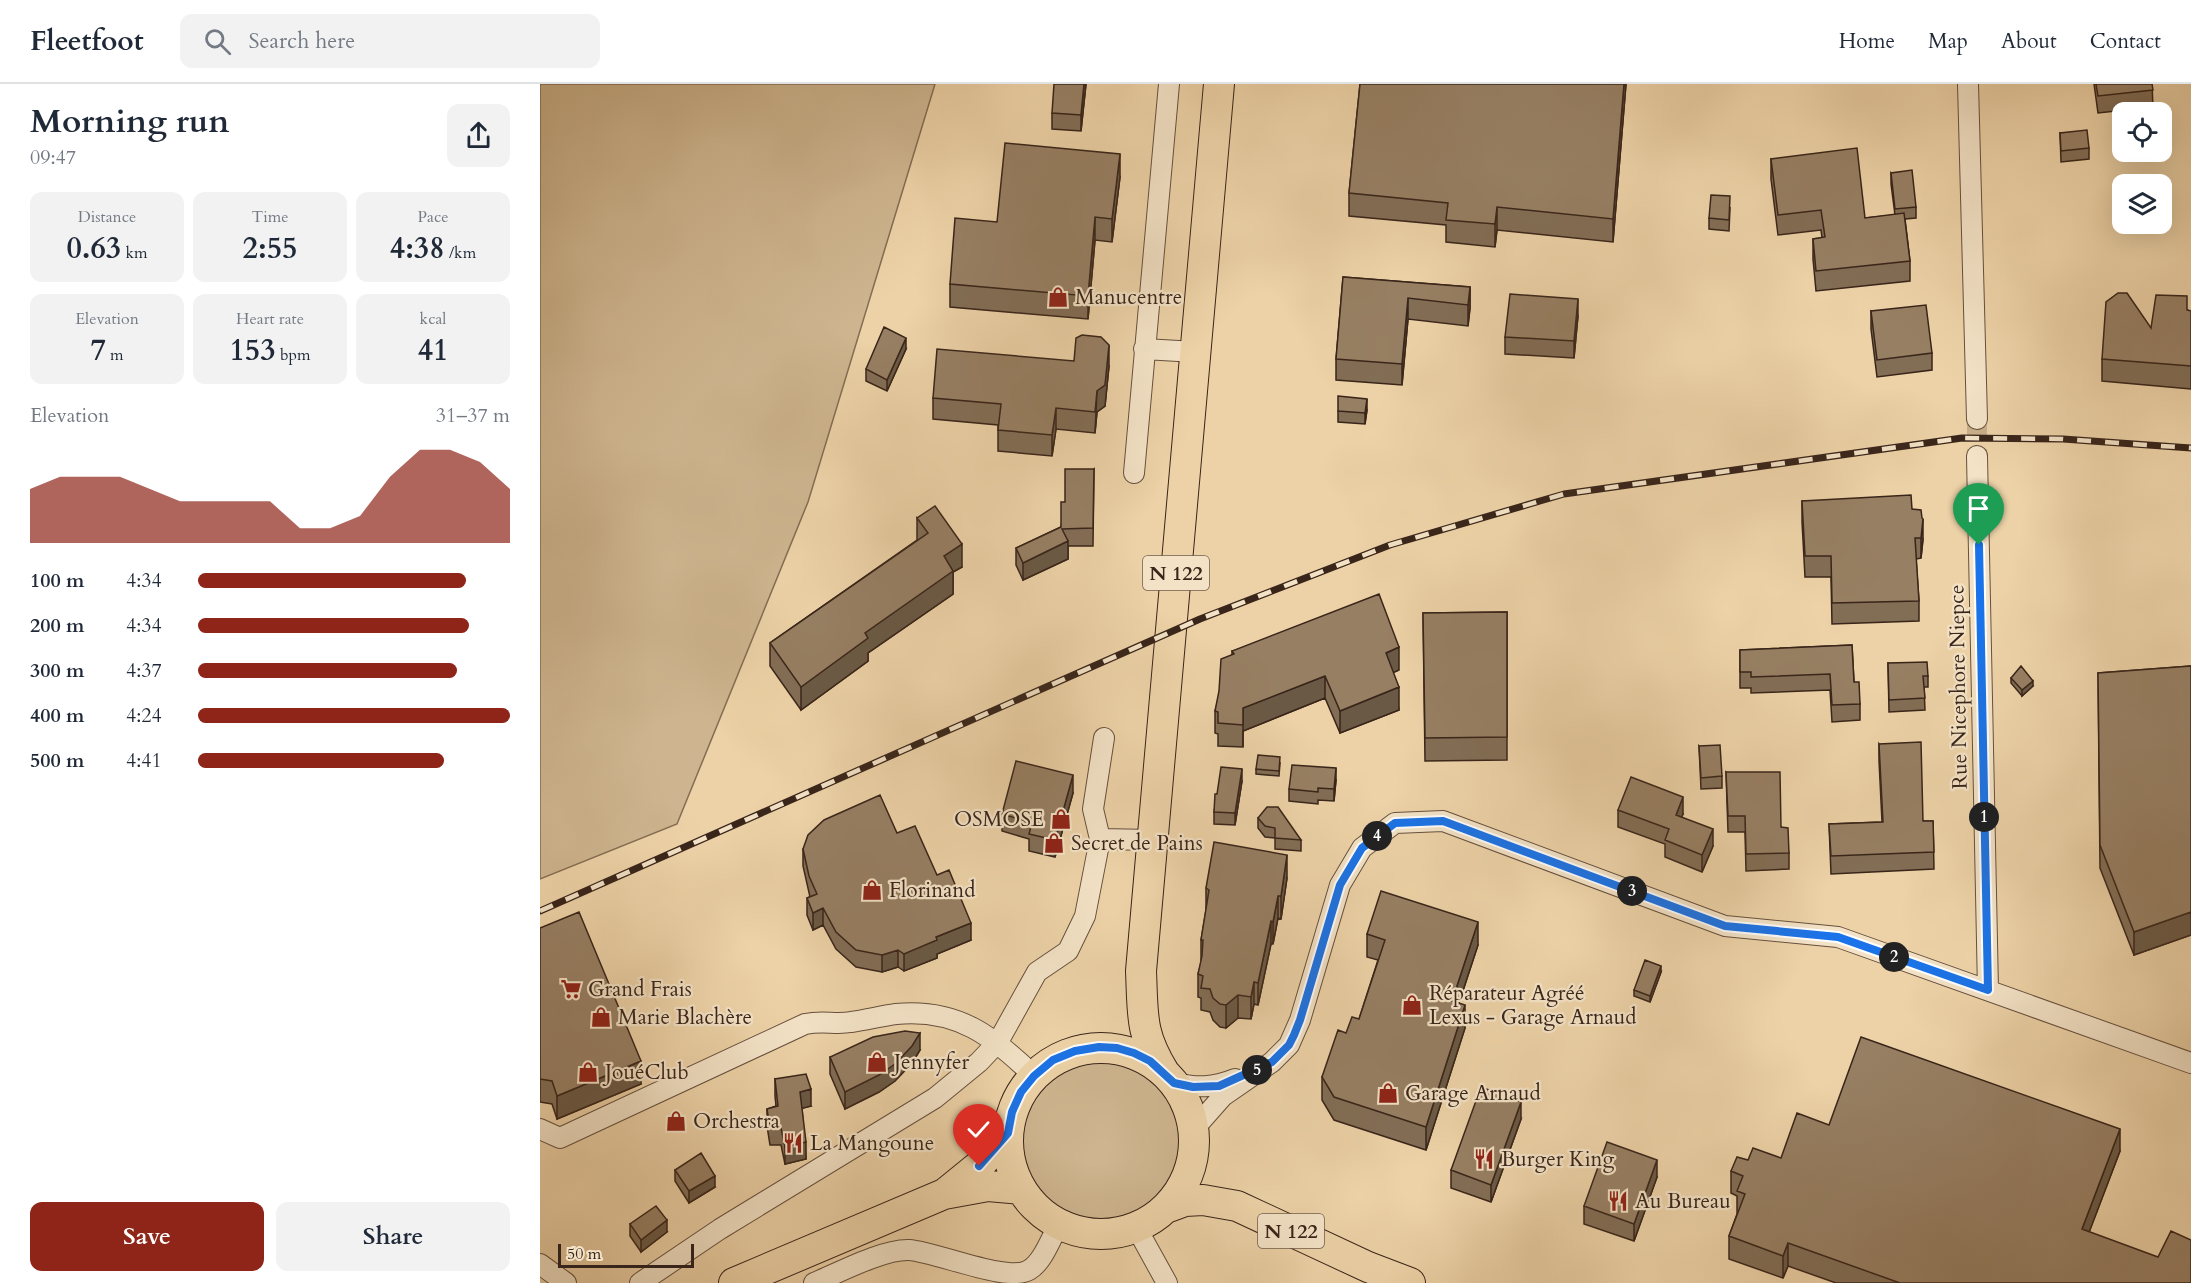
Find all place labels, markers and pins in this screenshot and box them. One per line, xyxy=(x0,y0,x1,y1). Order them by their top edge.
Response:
place label: Manucentre xyxy=(1075,283,1182,312)
shop icon: Manucentre xyxy=(1046,285,1070,309)
pin xyxy=(1953,483,2004,545)
pin: 1 xyxy=(1969,802,1999,832)
place label: OSMOSE xyxy=(954,805,1044,834)
shop icon: OSMOSE xyxy=(1049,807,1073,831)
pin: 4 xyxy=(1362,821,1392,851)
place label: Secret de Pains xyxy=(1071,829,1203,858)
shop icon: Secret de Pains xyxy=(1042,831,1066,855)
place label: Florinand xyxy=(889,876,975,905)
pin: 3 xyxy=(1617,876,1647,906)
shop icon: Florinand xyxy=(860,878,884,902)
pin: 2 xyxy=(1879,942,1909,972)
place label: Grand Frais xyxy=(588,975,692,1004)
supermarket icon: Grand Frais xyxy=(559,977,583,1001)
place label: Réparateur Agréé Lexus - Garage Arnaud xyxy=(1429,979,1637,1032)
shop icon: Réparateur Agréé Lexus - Garage Arnaud xyxy=(1400,993,1424,1017)
place label: Marie Blachère xyxy=(618,1003,752,1032)
shop icon: Marie Blachère xyxy=(589,1005,613,1029)
place label: Jennyfer xyxy=(891,1048,970,1077)
shop icon: Jennyfer xyxy=(865,1050,889,1074)
pin: 5 xyxy=(1242,1055,1272,1085)
place label: JouéClub xyxy=(602,1058,689,1087)
shop icon: JouéClub xyxy=(576,1060,600,1084)
place label: Garage Arnaud xyxy=(1405,1079,1541,1108)
shop icon: Garage Arnaud xyxy=(1376,1081,1400,1105)
pin xyxy=(953,1104,1004,1166)
place label: Orchestra xyxy=(693,1107,780,1136)
shop icon: Orchestra xyxy=(664,1109,688,1133)
place label: La Mangoune xyxy=(810,1129,934,1158)
restaurant icon: La Mangoune xyxy=(781,1131,805,1155)
place label: Burger King xyxy=(1501,1145,1615,1174)
restaurant icon: Burger King xyxy=(1472,1147,1496,1171)
place label: Au Bureau xyxy=(1635,1187,1731,1216)
restaurant icon: Au Bureau xyxy=(1606,1189,1630,1213)

